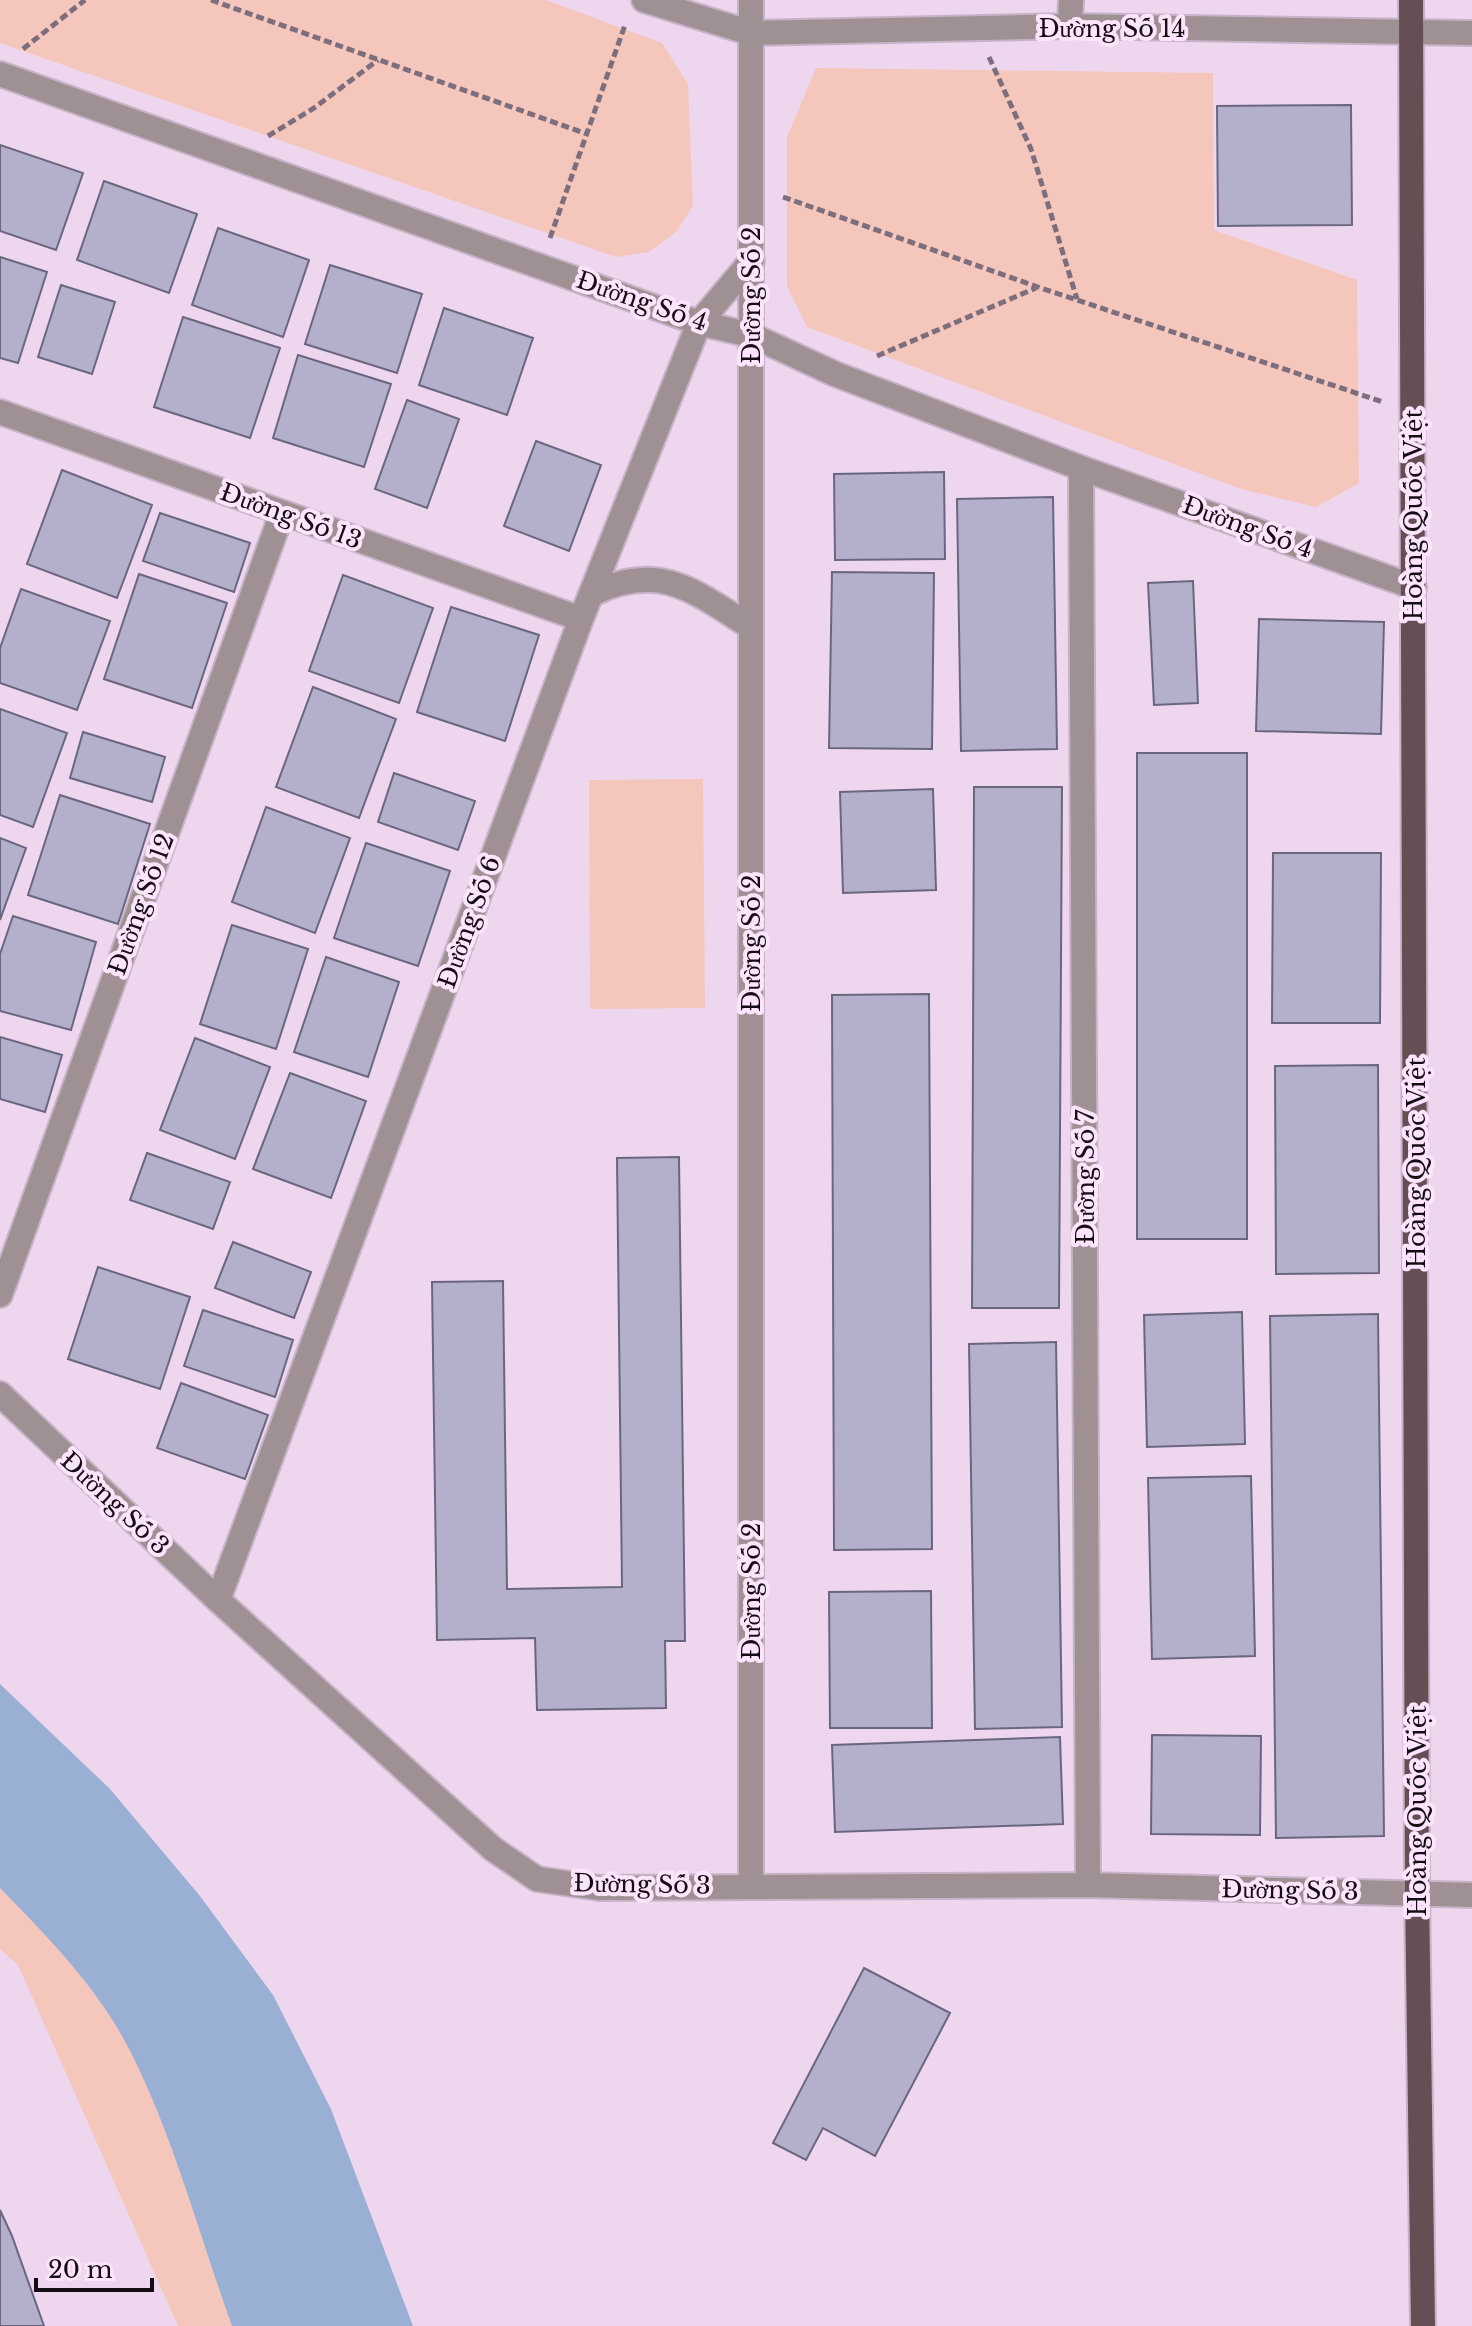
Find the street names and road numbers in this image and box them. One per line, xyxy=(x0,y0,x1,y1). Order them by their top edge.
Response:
street label: Đường Số 14 xyxy=(1038,14,1186,43)
street label: Đường Số 2 xyxy=(737,226,766,364)
street label: Đường Số 4 xyxy=(573,265,711,337)
street label: Hoàng Quốc Việt xyxy=(1399,410,1428,620)
street label: Đường Số 13 xyxy=(217,477,365,555)
street label: Đường Số 4 xyxy=(1179,490,1317,564)
street label: Đường Số 12 xyxy=(102,830,180,978)
street label: Đường Số 6 xyxy=(432,852,506,992)
street label: Đường Số 2 xyxy=(737,874,766,1012)
street label: Hoàng Quốc Việt xyxy=(1402,1058,1431,1268)
street label: Đường Số 7 xyxy=(1071,1109,1100,1244)
street label: Đường Số 3 xyxy=(55,1446,175,1560)
street label: Đường Số 2 xyxy=(737,1522,766,1660)
street label: Hoàng Quốc Việt xyxy=(1403,1706,1432,1916)
street label: Đường Số 3 xyxy=(573,1868,711,1900)
street label: Đường Số 3 xyxy=(1221,1874,1359,1906)

